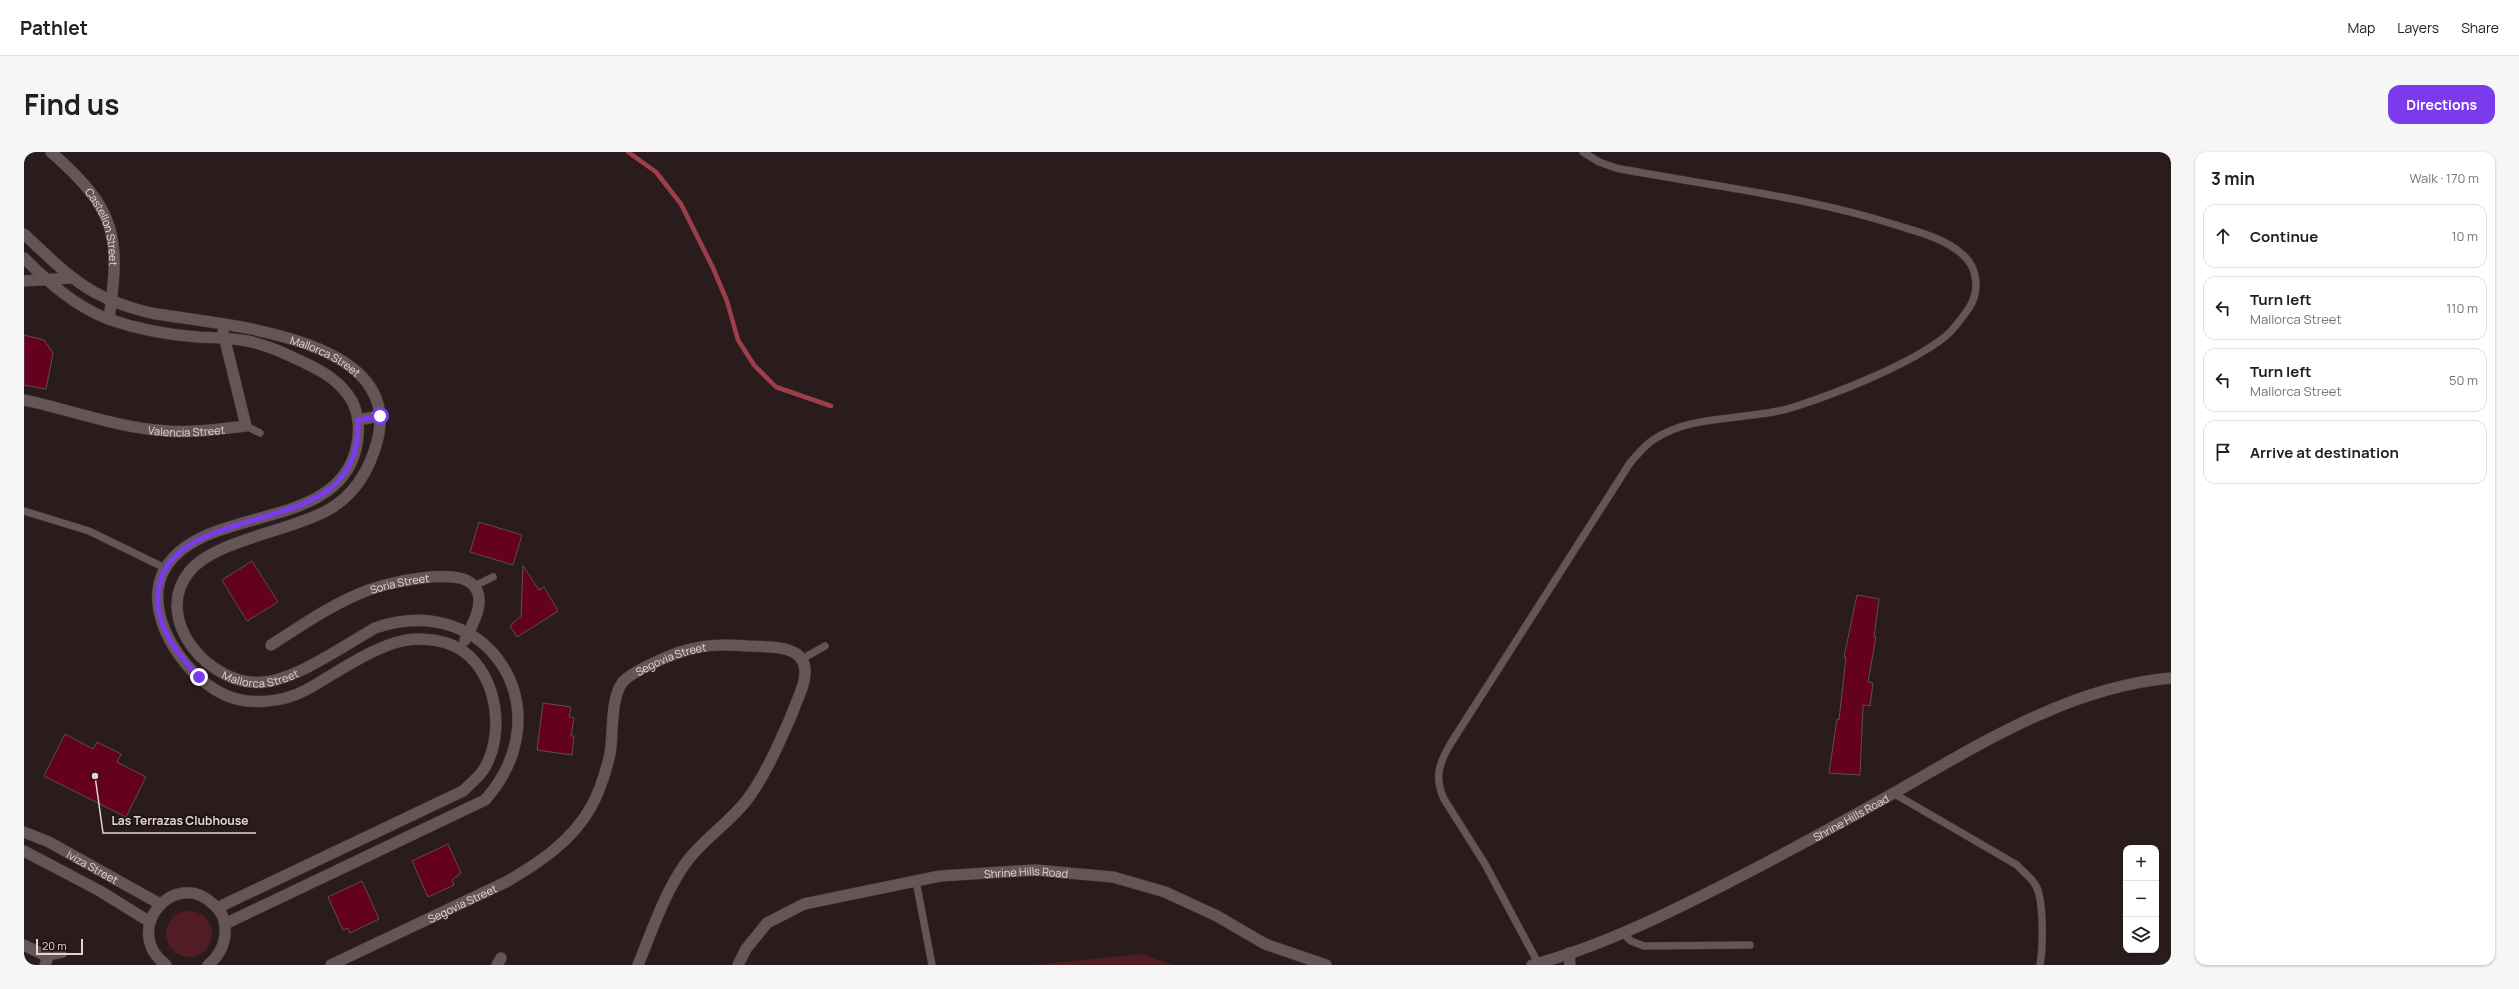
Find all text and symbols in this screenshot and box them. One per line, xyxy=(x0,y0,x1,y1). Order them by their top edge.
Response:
text: Pathlet xyxy=(20,15,88,41)
text: Map xyxy=(2347,18,2375,37)
text: Layers xyxy=(2397,18,2439,37)
text: Share xyxy=(2461,18,2499,37)
text: Find us xyxy=(24,85,119,123)
button: Directions xyxy=(2388,85,2495,124)
text: 3 min xyxy=(2211,167,2255,190)
text: Walk · 170 m xyxy=(2409,169,2479,187)
street label: Castellon Street xyxy=(82,184,122,266)
icon: ahead xyxy=(2212,225,2234,247)
text: Continue xyxy=(2250,226,2318,247)
text: 10 m xyxy=(2451,227,2478,245)
text: Turn left xyxy=(2250,289,2312,310)
icon: left xyxy=(2212,297,2234,319)
text: 110 m xyxy=(2446,299,2478,317)
text: Mallorca Street xyxy=(2250,310,2342,328)
street label: Mallorca Street xyxy=(288,332,364,379)
text: Turn left xyxy=(2250,361,2312,382)
icon: left xyxy=(2212,369,2234,391)
text: 50 m xyxy=(2449,371,2478,389)
text: Mallorca Street xyxy=(2250,382,2342,400)
route start xyxy=(371,407,389,425)
street label: Valencia Street xyxy=(147,421,226,439)
icon: arrive xyxy=(2212,441,2234,463)
text: Arrive at destination xyxy=(2250,442,2399,463)
street label: Soria Street xyxy=(368,570,430,597)
street label: Segovia Street xyxy=(632,639,707,679)
street label: Mallorca Street xyxy=(220,665,301,690)
route end xyxy=(190,668,208,686)
street label: Shrine Hills Road xyxy=(1810,790,1891,844)
callout: Las Terrazas Clubhouse xyxy=(103,809,256,833)
text: Las Terrazas Clubhouse xyxy=(111,812,249,829)
map controls xyxy=(2123,845,2159,953)
button: + xyxy=(2123,845,2159,881)
street label: Iviza Street xyxy=(64,846,121,887)
street label: Shrine Hills Road xyxy=(983,862,1069,881)
street label: Segovia Street xyxy=(425,880,499,926)
button: − xyxy=(2123,881,2159,917)
button: layers xyxy=(2123,917,2159,953)
scale bar xyxy=(36,937,83,956)
text: 20 m xyxy=(42,938,67,953)

